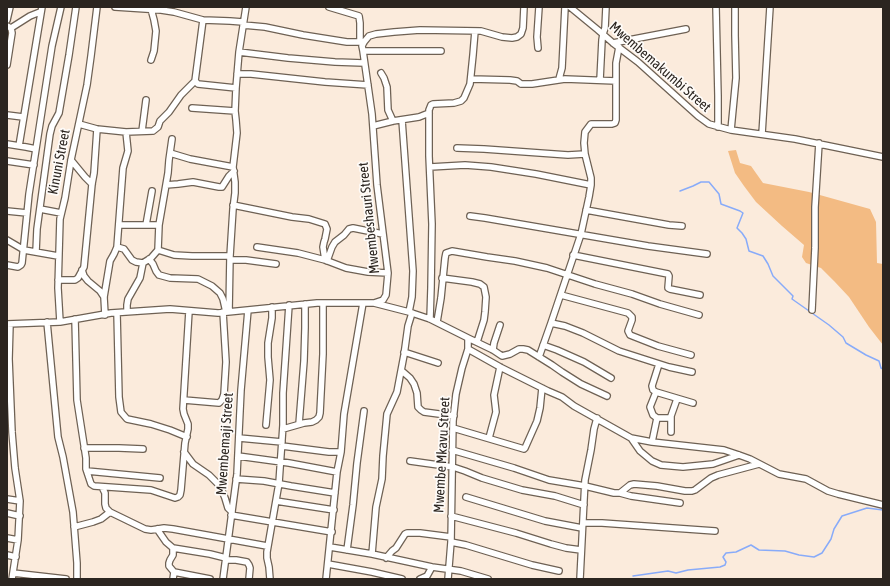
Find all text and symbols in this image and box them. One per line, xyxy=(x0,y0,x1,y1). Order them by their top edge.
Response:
street label: Mwembemakumbi Street xyxy=(606,18,714,116)
street label: Kinuni Street xyxy=(44,128,74,196)
street label: Mwembeshauri Street xyxy=(355,161,383,275)
street label: Mwembemaji Street xyxy=(213,392,237,496)
street label: Mwembe Mkavu Street xyxy=(431,397,453,513)

